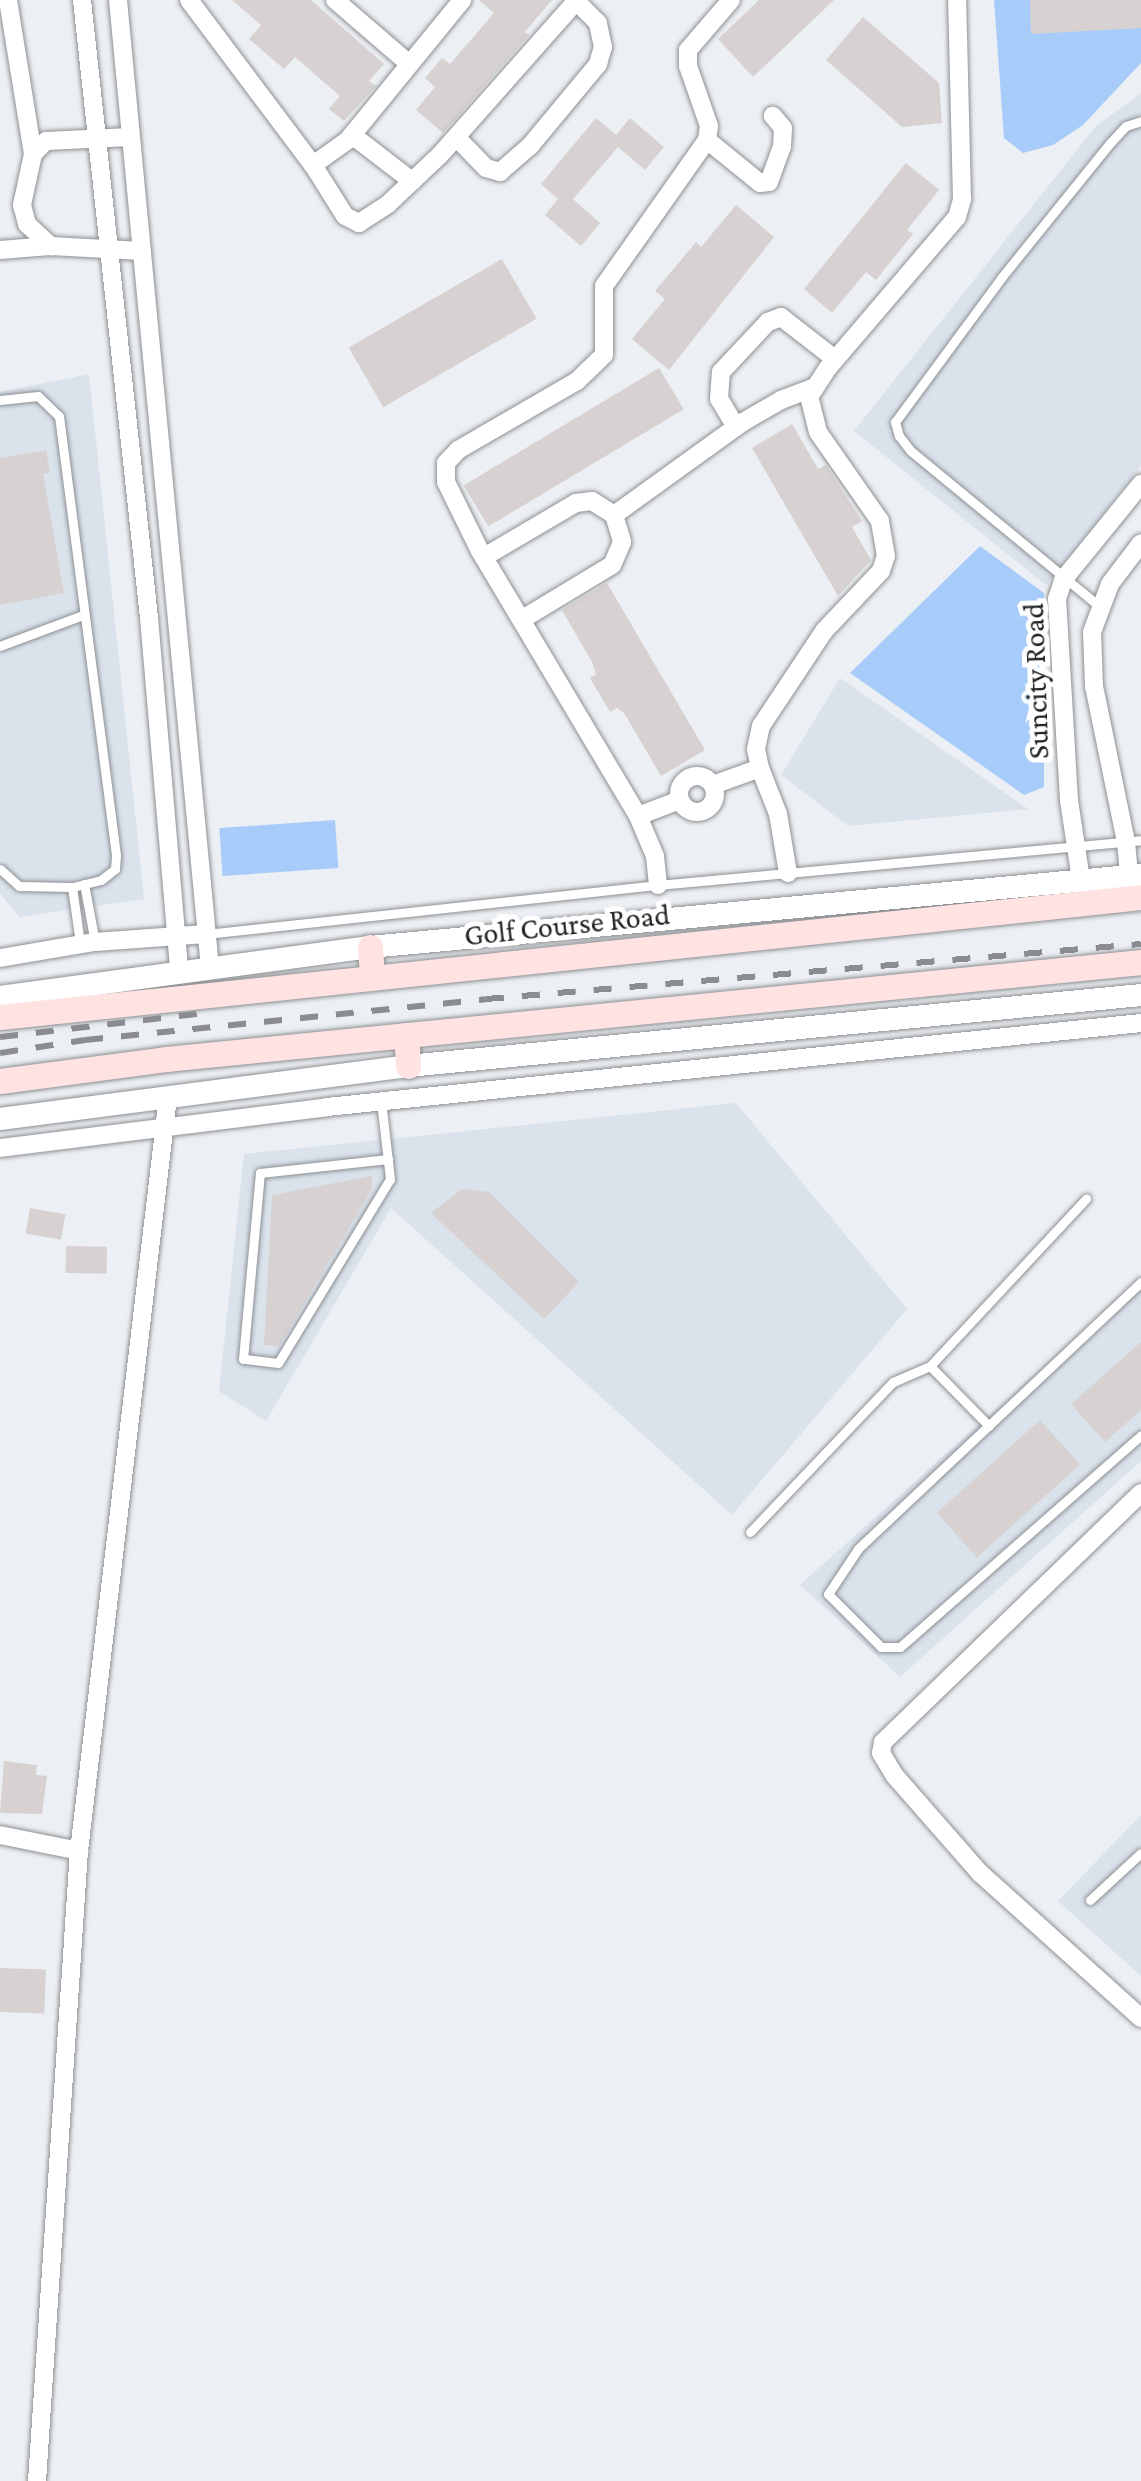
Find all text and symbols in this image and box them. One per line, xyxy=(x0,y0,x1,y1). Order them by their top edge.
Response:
street label: Suncity Road xyxy=(1015,602,1057,760)
street label: Golf Course Road xyxy=(462,896,672,954)

